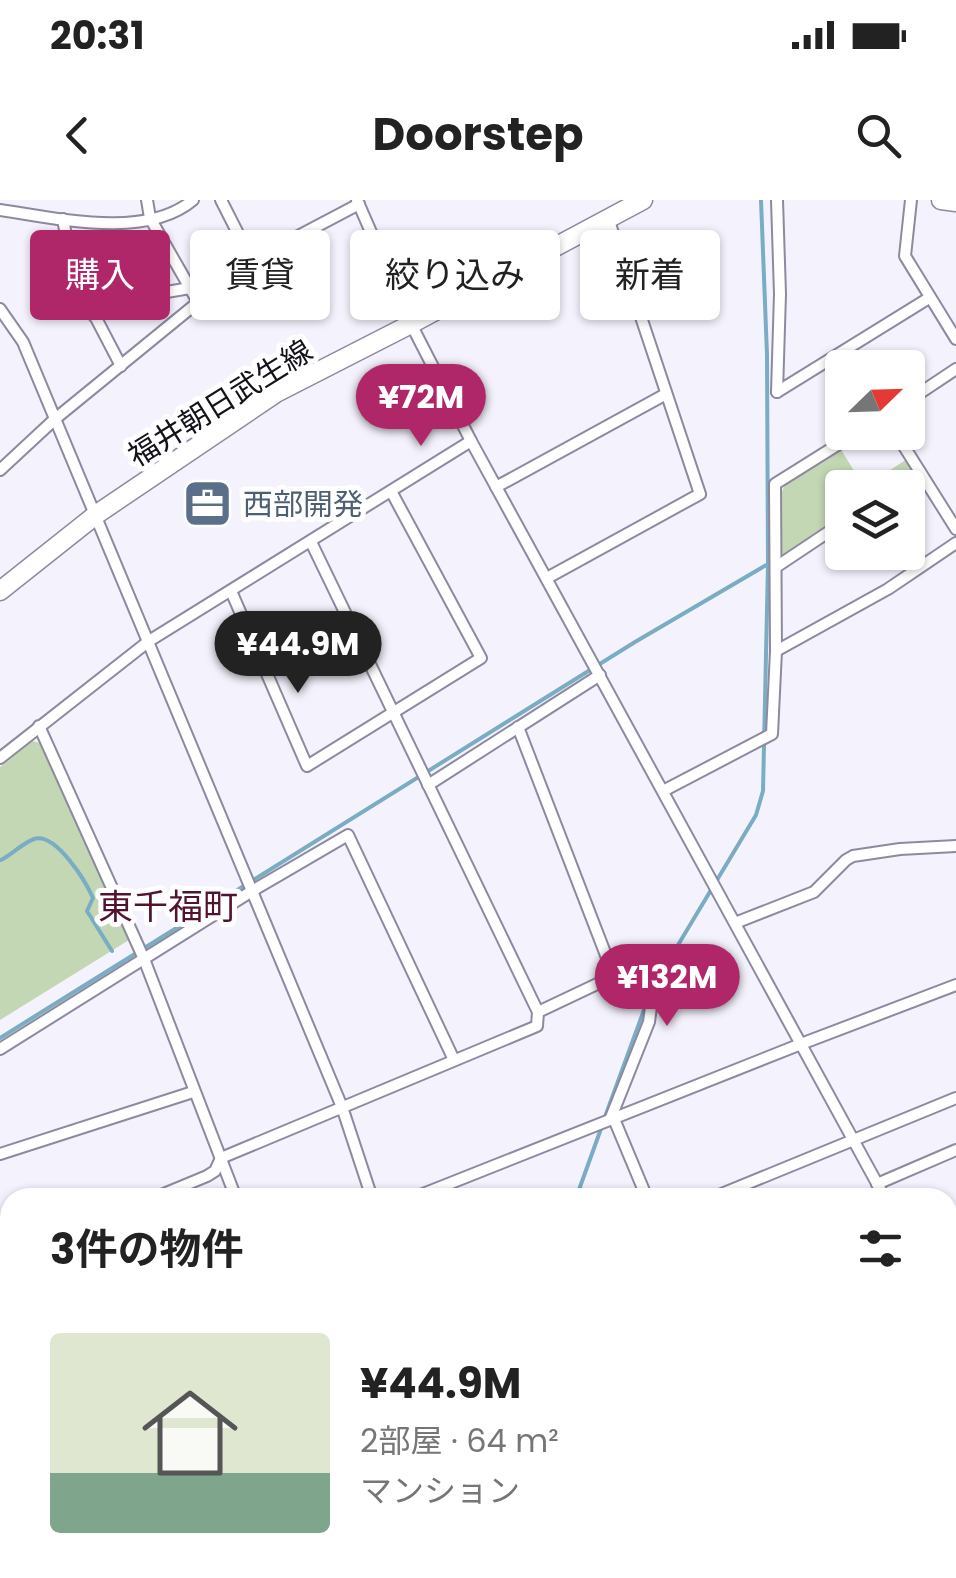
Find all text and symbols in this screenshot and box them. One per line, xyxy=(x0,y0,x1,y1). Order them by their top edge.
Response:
text: 20:31 xyxy=(50,9,145,62)
text: Doorstep xyxy=(373,103,583,166)
icon: back xyxy=(50,108,105,163)
icon: search xyxy=(851,108,906,163)
chip: 購入 xyxy=(30,230,170,320)
chip: 賃貸 xyxy=(190,230,330,320)
chip: 絞り込み xyxy=(350,230,560,320)
chip: 新着 xyxy=(580,230,720,320)
street label: 福井朝日武生線 xyxy=(120,329,320,477)
north arrow xyxy=(825,350,925,450)
map controls xyxy=(825,350,925,570)
pin: ¥72M xyxy=(362,364,480,449)
text: ¥72M xyxy=(378,374,464,419)
button: layers xyxy=(825,470,925,570)
office icon: 西部開発 xyxy=(182,478,234,530)
place label: 西部開発 xyxy=(243,483,363,526)
pin: ¥44.9M xyxy=(217,611,379,696)
text: ¥44.9M xyxy=(237,621,359,666)
district label: 東千福町 xyxy=(98,882,238,931)
pin: ¥132M xyxy=(597,944,737,1029)
text: ¥132M xyxy=(617,954,717,999)
text: 3件の物件 xyxy=(50,1220,243,1279)
icon: filters xyxy=(853,1221,908,1276)
text: ¥44.9M xyxy=(360,1354,521,1413)
icon: home xyxy=(130,1373,250,1493)
text: 2部屋 · 64 m² xyxy=(360,1418,559,1463)
text: マンション xyxy=(360,1468,520,1513)

